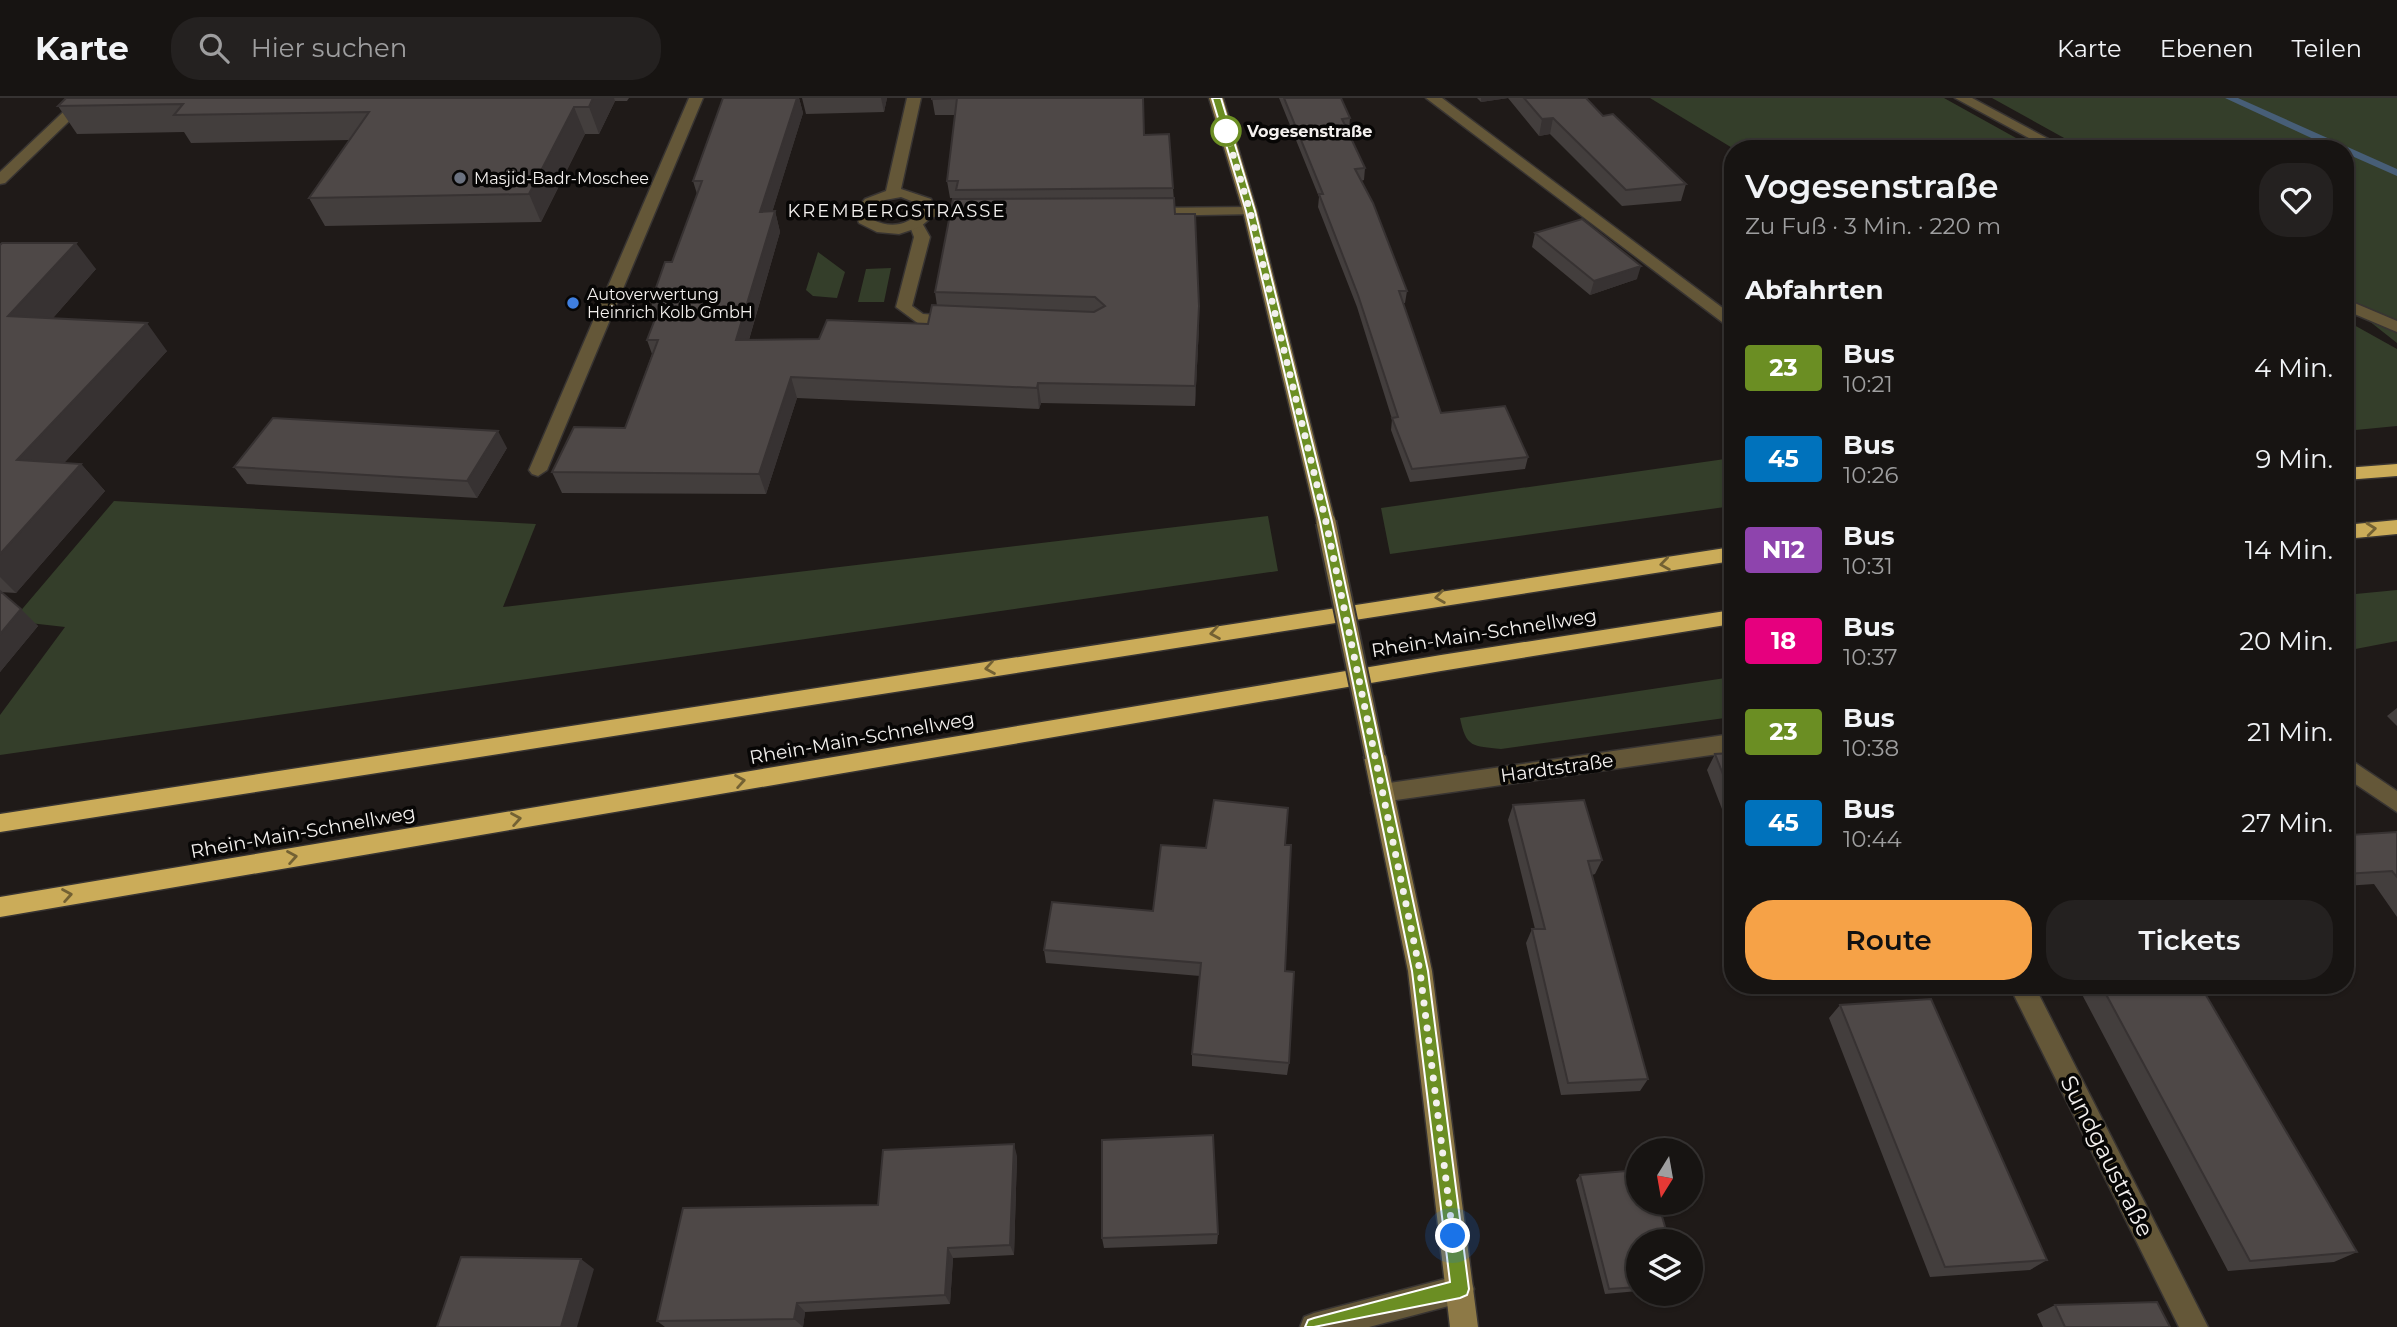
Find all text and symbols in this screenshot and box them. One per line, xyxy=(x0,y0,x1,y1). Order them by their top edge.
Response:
search box xyxy=(171,17,661,80)
text: Karte xyxy=(35,28,129,68)
icon: search xyxy=(195,29,233,67)
text: Hier suchen xyxy=(251,32,407,64)
text: Karte xyxy=(2057,34,2122,63)
text: Ebenen xyxy=(2160,34,2253,63)
text: Teilen xyxy=(2291,34,2362,63)
marker: Vogesenstraße xyxy=(1211,116,1241,146)
place label: Vogesenstraße xyxy=(1246,122,1372,141)
button: heart xyxy=(2259,163,2333,237)
text: Vogesenstraße xyxy=(1745,166,1999,206)
place label: Masjid-Badr-Moschee xyxy=(474,169,649,188)
marker: Masjid-Badr-Moschee xyxy=(452,170,468,186)
district label: KREMBERGSTRASSE xyxy=(788,200,1006,222)
text: Zu Fuß · 3 Min. · 220 m xyxy=(1745,212,2001,240)
text: Abfahrten xyxy=(1745,274,1884,306)
place label: Autoverwertung Heinrich Kolb GmbH xyxy=(587,285,753,322)
marker: Autoverwertung Heinrich Kolb GmbH xyxy=(565,295,581,311)
text: Bus xyxy=(1843,338,1895,370)
text: 4 Min. xyxy=(2254,352,2333,384)
text: 23 xyxy=(1769,353,1798,382)
text: 10:21 xyxy=(1843,370,1893,398)
text: Bus xyxy=(1843,429,1895,461)
text: 9 Min. xyxy=(2255,443,2333,475)
text: 45 xyxy=(1768,444,1799,473)
text: 10:26 xyxy=(1843,461,1898,489)
text: Bus xyxy=(1843,520,1895,552)
one-way arrow xyxy=(2365,522,2377,537)
text: 14 Min. xyxy=(2245,534,2333,566)
text: N12 xyxy=(1762,535,1805,564)
text: 10:31 xyxy=(1843,552,1893,580)
one-way arrow xyxy=(1659,556,1671,571)
one-way arrow xyxy=(1434,590,1446,605)
street label: Rhein-Main-Schnellweg xyxy=(1370,604,1598,662)
text: Bus xyxy=(1843,611,1895,643)
one-way arrow xyxy=(1209,625,1221,640)
text: 20 Min. xyxy=(2239,625,2333,657)
text: 18 xyxy=(1771,626,1796,655)
text: 10:37 xyxy=(1843,643,1898,671)
one-way arrow xyxy=(985,660,996,675)
text: Bus xyxy=(1843,702,1895,734)
street label: Rhein-Main-Schnellweg xyxy=(748,707,976,769)
text: 21 Min. xyxy=(2247,716,2333,748)
text: 23 xyxy=(1769,717,1798,746)
text: 10:38 xyxy=(1843,734,1899,762)
street label: Hardtstraße xyxy=(1499,749,1615,787)
one-way arrow xyxy=(734,774,746,789)
text: Bus xyxy=(1843,793,1895,825)
street label: Rhein-Main-Schnellweg xyxy=(189,801,417,863)
text: 27 Min. xyxy=(2241,807,2333,839)
text: 45 xyxy=(1768,808,1799,837)
one-way arrow xyxy=(510,812,522,827)
text: 10:44 xyxy=(1843,825,1902,853)
one-way arrow xyxy=(286,850,298,865)
one-way arrow xyxy=(61,888,73,903)
button: Route xyxy=(1745,900,2032,980)
button: Tickets xyxy=(2046,900,2333,980)
street label: Sundgaustraße xyxy=(2054,1071,2160,1241)
north arrow xyxy=(1626,1138,1703,1214)
map controls xyxy=(1626,1138,1703,1306)
your location xyxy=(1435,1218,1470,1253)
button: layers xyxy=(1626,1229,1703,1306)

